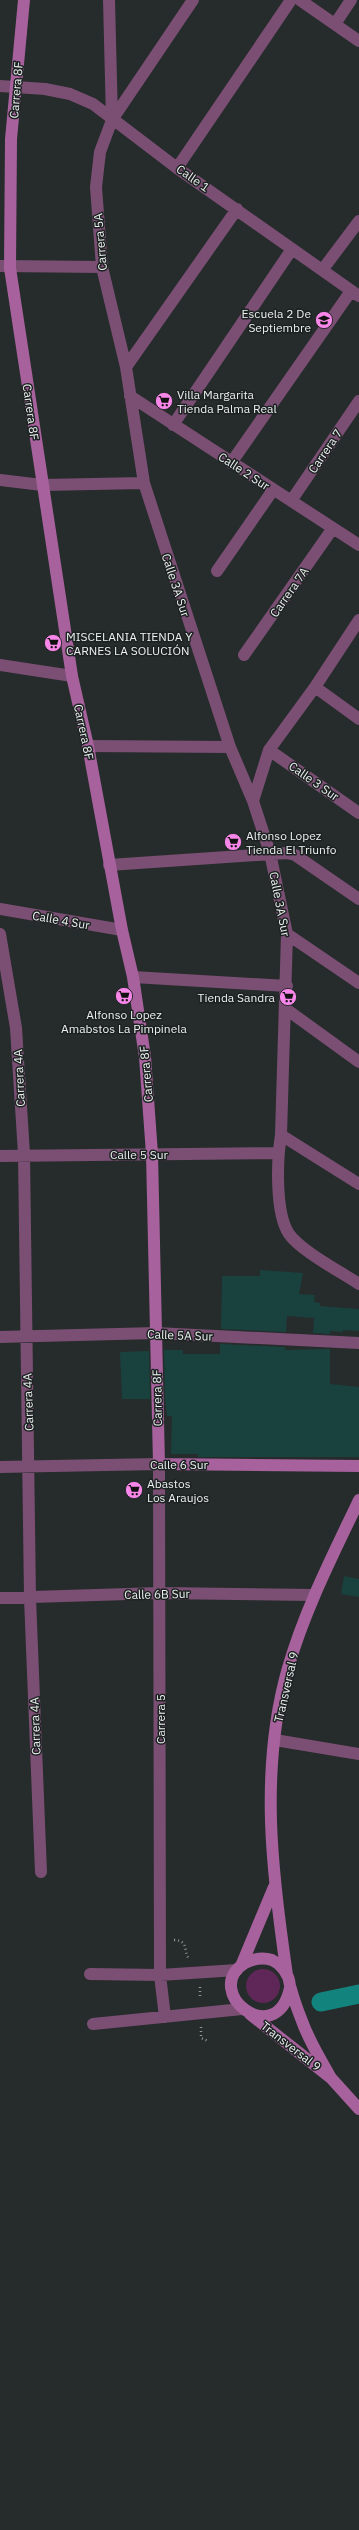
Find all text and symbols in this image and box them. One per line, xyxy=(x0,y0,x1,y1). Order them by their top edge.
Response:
street label: Carrera 8F xyxy=(6,61,26,119)
street label: Calle 1 xyxy=(174,161,212,195)
street label: Carrera 5A xyxy=(90,212,110,271)
place label: Escuela 2 De Septiembre xyxy=(242,306,311,335)
school or university icon: Escuela 2 De Septiembre xyxy=(314,310,334,330)
street label: Carrera 8F xyxy=(20,383,42,441)
place label: Villa Margarita Tienda Palma Real xyxy=(177,387,277,416)
supermarket icon: Villa Margarita Tienda Palma Real xyxy=(154,391,174,411)
street label: Carrera 7 xyxy=(305,426,345,476)
street label: Calle 2 Sur xyxy=(216,449,273,493)
street label: Calle 3A Sur xyxy=(159,551,193,619)
street label: Carrera 7A xyxy=(266,564,312,620)
place label: MISCELANIA TIENDA Y CARNES LA SOLUCIÓN xyxy=(66,629,192,658)
supermarket icon: MISCELANIA TIENDA Y CARNES LA SOLUCIÓN xyxy=(43,633,63,653)
street label: Carrera 8F xyxy=(71,703,97,762)
street label: Calle 3 Sur xyxy=(286,758,343,804)
place label: Alfonso Lopez Tienda El Triunfo xyxy=(246,828,337,857)
supermarket icon: Alfonso Lopez Tienda El Triunfo xyxy=(223,832,243,852)
street label: Calle 3A Sur xyxy=(266,870,294,938)
street label: Calle 4 Sur xyxy=(31,908,91,933)
supermarket icon: Alfonso Lopez Amabstos La Pimpinela xyxy=(114,986,134,1006)
supermarket icon: Tienda Sandra xyxy=(278,987,298,1007)
place label: Tienda Sandra xyxy=(198,990,276,1005)
place label: Alfonso Lopez Amabstos La Pimpinela xyxy=(61,1007,188,1036)
street label: Carrera 8F xyxy=(136,1045,156,1103)
street label: Carrera 4A xyxy=(10,1048,28,1107)
street label: Calle 5 Sur xyxy=(110,1147,169,1162)
street label: Calle 5A Sur xyxy=(147,1326,214,1344)
street label: Carrera 8F xyxy=(149,1369,165,1426)
street label: Carrera 4A xyxy=(19,1373,37,1431)
street label: Calle 6 Sur xyxy=(150,1457,209,1472)
place label: Abastos Los Araujos xyxy=(147,1476,209,1505)
supermarket icon: Abastos Los Araujos xyxy=(124,1480,144,1500)
street label: Calle 6B Sur xyxy=(124,1586,191,1602)
street label: Transversal 9 xyxy=(271,1650,301,1724)
street label: Carrera 5 xyxy=(153,1694,168,1744)
street label: Carrera 4A xyxy=(26,1697,44,1755)
street label: Transversal 9 xyxy=(258,2018,324,2074)

